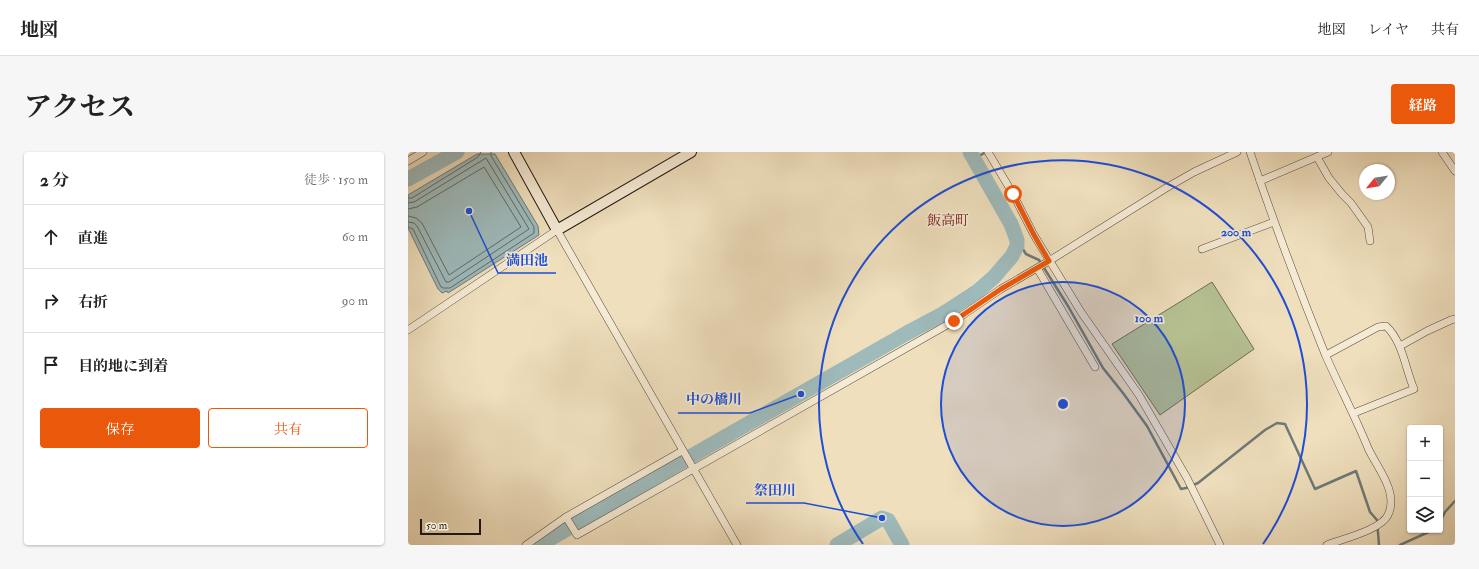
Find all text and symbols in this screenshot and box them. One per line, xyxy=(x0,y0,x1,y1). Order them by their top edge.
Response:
text: 地図 xyxy=(20,18,58,42)
text: 地図 xyxy=(1318,21,1346,38)
text: レイヤ xyxy=(1368,21,1409,38)
text: 共有 xyxy=(1431,21,1459,38)
button: 経路 xyxy=(1391,84,1455,124)
text: アクセス xyxy=(24,90,135,125)
north arrow xyxy=(1359,164,1395,200)
text: 2 分 xyxy=(40,170,69,191)
text: 徒歩 · 150 m xyxy=(304,172,368,188)
route start xyxy=(1004,185,1022,203)
district label: 飯高町 xyxy=(927,212,969,229)
text: 200 m xyxy=(1221,225,1252,240)
icon: ahead xyxy=(40,226,62,248)
text: 直進 xyxy=(78,229,108,248)
text: 60 m xyxy=(342,229,368,245)
callout: 満田池 xyxy=(498,247,556,273)
text: 満田池 xyxy=(506,252,548,269)
icon: right xyxy=(40,290,62,312)
text: 右折 xyxy=(78,293,108,312)
text: 90 m xyxy=(342,293,368,309)
text: 100 m xyxy=(1135,311,1164,326)
route end xyxy=(945,312,963,330)
icon: arrive xyxy=(40,354,62,376)
text: 目的地に到着 xyxy=(78,357,168,376)
callout: 中の橋川 xyxy=(678,387,750,413)
text: 中の橋川 xyxy=(686,391,742,408)
centre of rings xyxy=(1056,397,1070,411)
button: 保存 xyxy=(40,408,200,448)
button: 共有 xyxy=(208,408,368,448)
map controls xyxy=(1407,425,1443,533)
button: + xyxy=(1407,425,1443,461)
button: − xyxy=(1407,461,1443,497)
callout: 祭田川 xyxy=(746,477,804,503)
text: 祭田川 xyxy=(754,482,796,499)
button: layers xyxy=(1407,497,1443,533)
scale bar xyxy=(420,517,481,536)
text: 50 m xyxy=(426,519,447,532)

